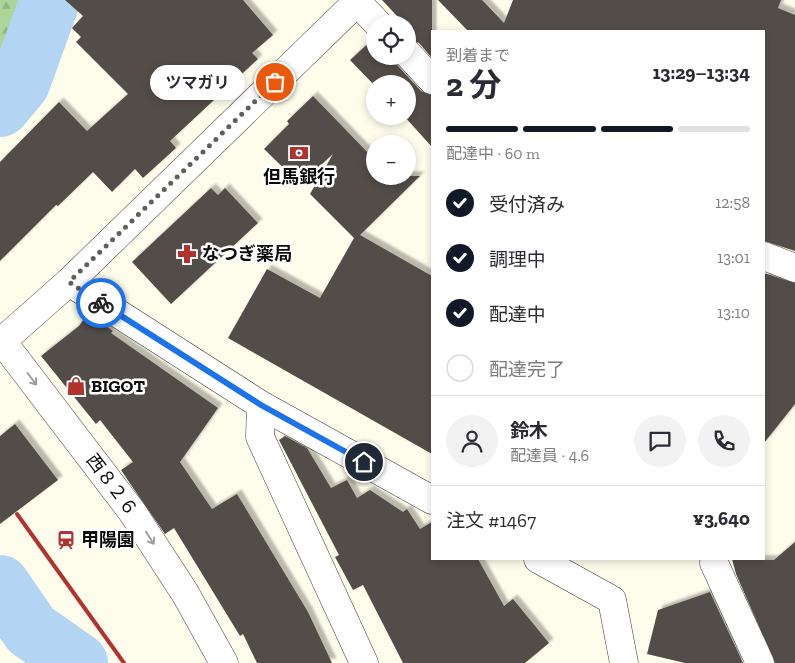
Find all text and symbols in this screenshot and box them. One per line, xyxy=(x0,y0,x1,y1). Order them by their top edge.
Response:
map controls xyxy=(366,15,416,185)
button: locate xyxy=(366,15,416,65)
text: 到着まで xyxy=(446,46,510,65)
pin xyxy=(254,61,296,103)
text: 13:29–13:34 xyxy=(653,61,750,84)
callout: ツマガリ xyxy=(150,64,245,100)
text: 2 分 xyxy=(446,66,501,104)
icon: bag xyxy=(261,68,289,96)
text: ツマガリ xyxy=(165,73,230,92)
button: + xyxy=(366,75,416,125)
button: − xyxy=(366,135,416,185)
bank icon: 但馬銀行 xyxy=(288,142,310,164)
text: 配達中 · 60 m xyxy=(446,144,540,163)
place label: 但馬銀行 xyxy=(263,166,335,188)
icon: check xyxy=(446,189,474,217)
text: 受付済み xyxy=(489,193,565,216)
text: 12:58 xyxy=(715,193,750,212)
pharmacy icon: なつぎ薬局 xyxy=(176,243,198,265)
place label: なつぎ薬局 xyxy=(202,243,292,265)
icon: check xyxy=(446,244,474,272)
text: 調理中 xyxy=(489,248,546,271)
text: 13:01 xyxy=(717,248,750,267)
courier xyxy=(76,278,126,328)
icon: bike xyxy=(87,289,115,317)
icon: check xyxy=(446,299,474,327)
text: 配達中 xyxy=(489,303,546,326)
text: 13:10 xyxy=(717,303,750,322)
text: 配達完了 xyxy=(489,358,565,381)
one-way arrow xyxy=(26,373,37,386)
shop icon: BIGOT xyxy=(65,375,87,397)
place label: BIGOT xyxy=(91,375,145,397)
button: person xyxy=(446,415,498,467)
button: chat xyxy=(634,415,686,467)
button: phone xyxy=(698,415,750,467)
text: 鈴木 xyxy=(510,419,548,442)
pin xyxy=(343,441,385,483)
text: 配達員 · 4.6 xyxy=(510,446,589,465)
icon: home xyxy=(350,448,378,476)
street label: 西８２６ xyxy=(82,450,142,520)
text: ¥3,640 xyxy=(693,507,750,530)
text: 注文 #1467 xyxy=(446,509,536,532)
station icon: 甲陽園 xyxy=(55,529,77,551)
place label: 甲陽園 xyxy=(81,529,135,551)
one-way arrow xyxy=(145,530,155,544)

